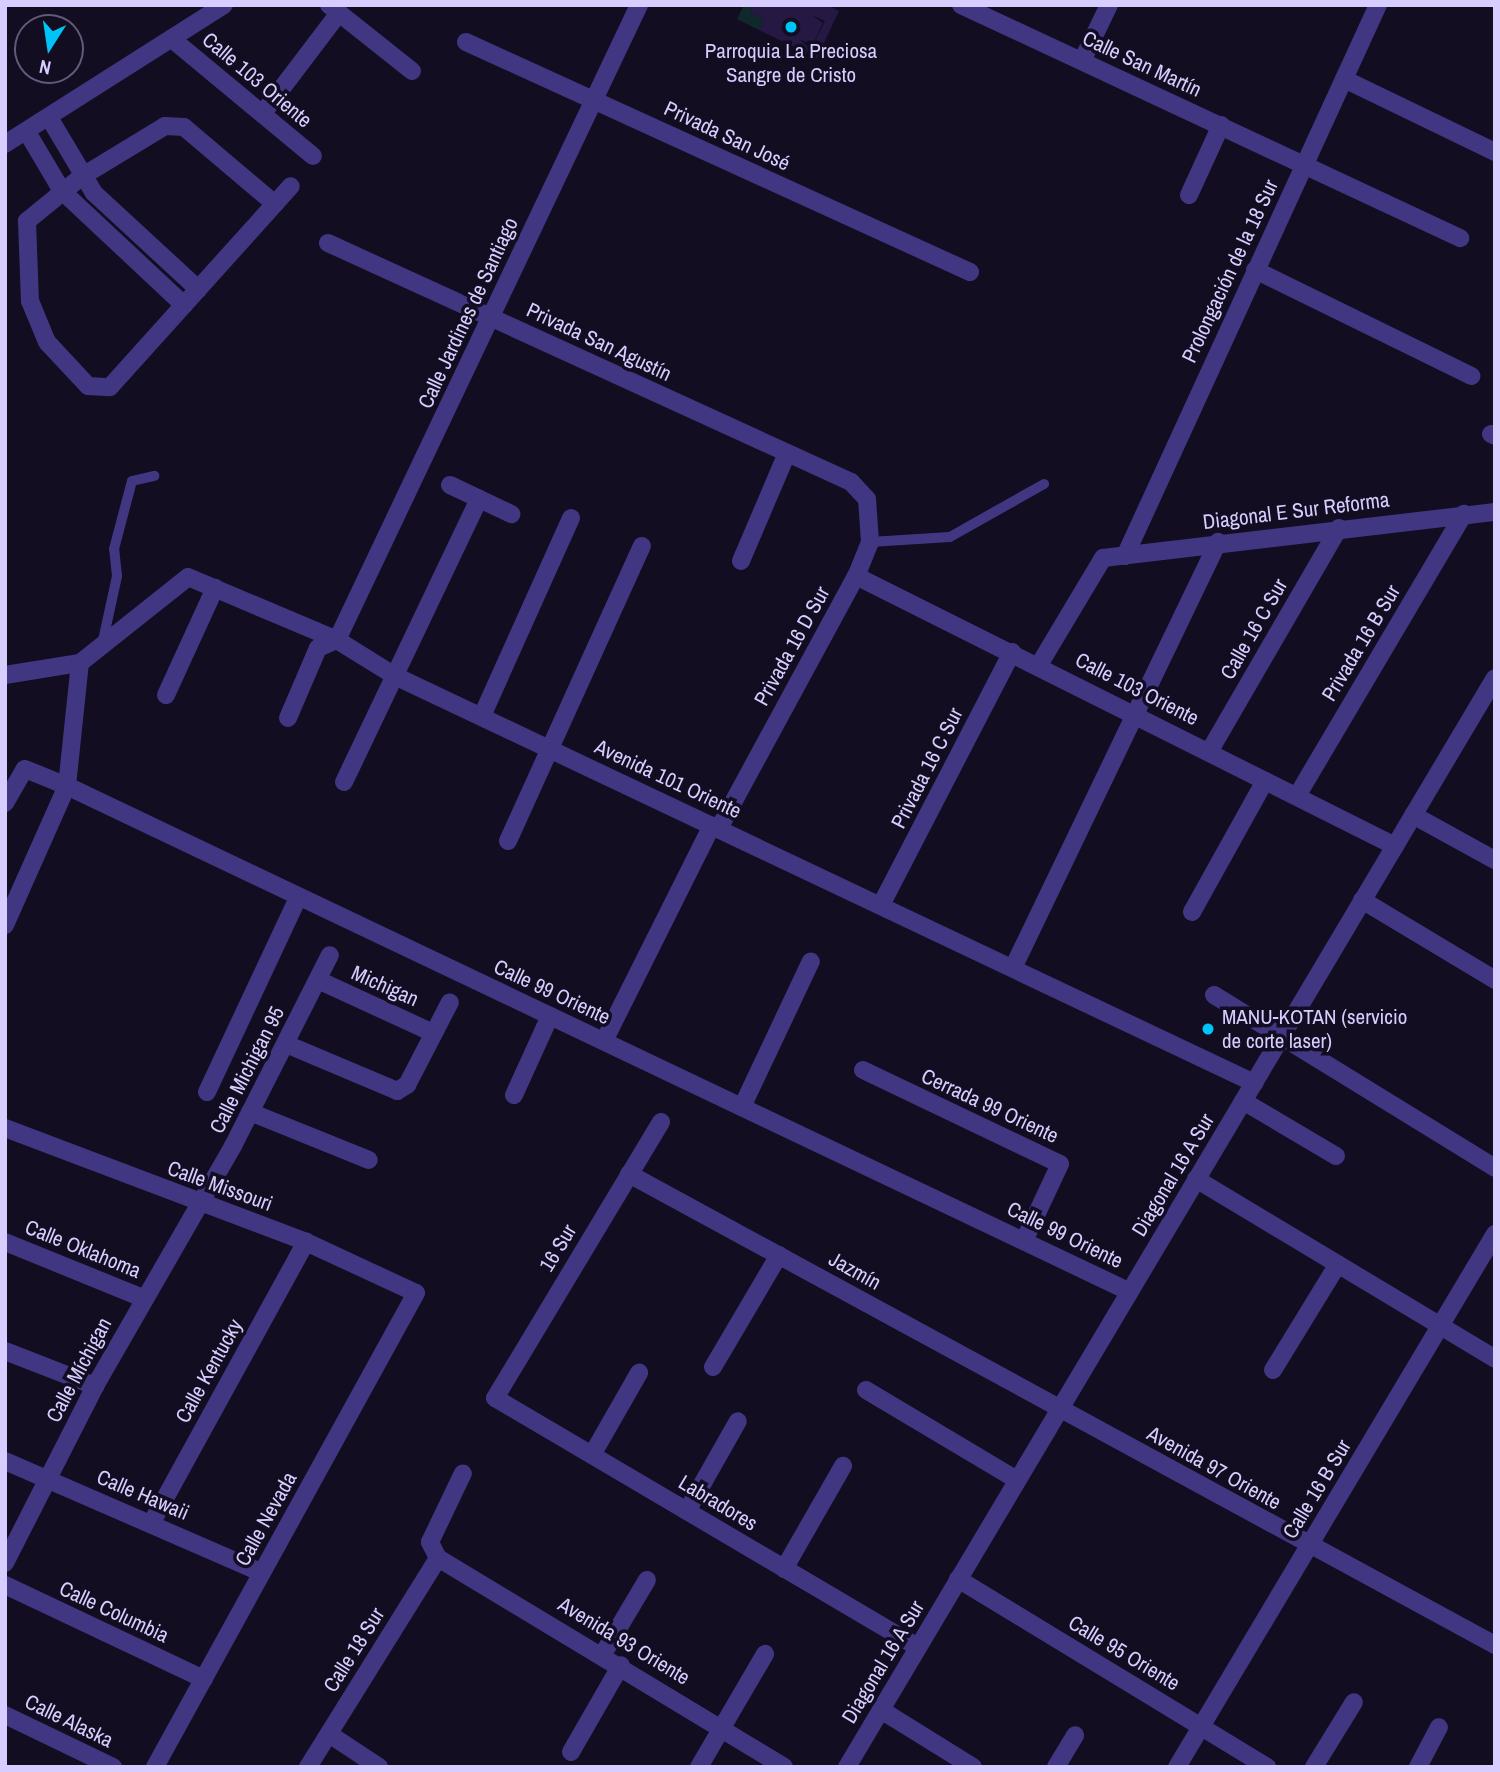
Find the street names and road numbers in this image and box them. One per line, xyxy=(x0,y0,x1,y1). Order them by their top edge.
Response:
street label: Calle San Martín xyxy=(1079,25,1205,103)
street label: Calle 103 Oriente xyxy=(197,27,317,133)
street label: Privada San José xyxy=(660,96,794,176)
street label: Prolongación de la 18 Sur xyxy=(1177,175,1283,367)
street label: Calle Jardines de Santiago xyxy=(413,214,523,412)
street label: Privada San Agustín xyxy=(522,297,676,387)
street label: Diagonal E Sur Reforma xyxy=(1201,487,1391,535)
street label: Calle 16 C Sur xyxy=(1215,574,1293,684)
street label: Privada 16 B Sur xyxy=(1316,580,1406,706)
street label: Privada 16 D Sur xyxy=(749,582,835,710)
street label: Calle 103 Oriente xyxy=(1071,647,1203,731)
street label: Privada 16 C Sur xyxy=(886,703,968,833)
street label: Avenida 101 Oriente xyxy=(591,734,745,824)
street label: Calle 99 Oriente xyxy=(490,954,614,1030)
street label: Michigan xyxy=(348,960,422,1012)
street label: Calle Michigan 95 xyxy=(204,1002,290,1138)
street label: Cerrada 99 Oriente xyxy=(917,1063,1063,1149)
street label: Diagonal 16 A Sur xyxy=(1126,1108,1220,1242)
street label: Calle Missouri xyxy=(164,1155,276,1217)
street label: Calle 99 Oriente xyxy=(1003,1196,1127,1274)
street label: Calle Oklahoma xyxy=(21,1214,145,1284)
street label: 16 Sur xyxy=(534,1220,582,1276)
street label: Jazmín xyxy=(825,1247,885,1295)
street label: Calle Míchigan xyxy=(41,1313,117,1427)
street label: Calle Kentucky xyxy=(170,1315,248,1427)
street label: Avenida 97 Oriente xyxy=(1143,1421,1285,1515)
street label: Calle 16 B Sur xyxy=(1278,1435,1356,1543)
street label: Calle Hawaii xyxy=(93,1464,193,1526)
street label: Calle Nevada xyxy=(230,1468,302,1570)
street label: Labradores xyxy=(674,1470,762,1536)
street label: Calle Columbia xyxy=(55,1576,173,1648)
street label: Avenida 93 Oriente xyxy=(554,1592,694,1690)
street label: Diagonal 16 A Sur xyxy=(836,1595,930,1729)
street label: Calle 18 Sur xyxy=(318,1603,390,1697)
street label: Calle 95 Oriente xyxy=(1064,1610,1184,1696)
street label: Calle Alaska xyxy=(20,1689,118,1753)

